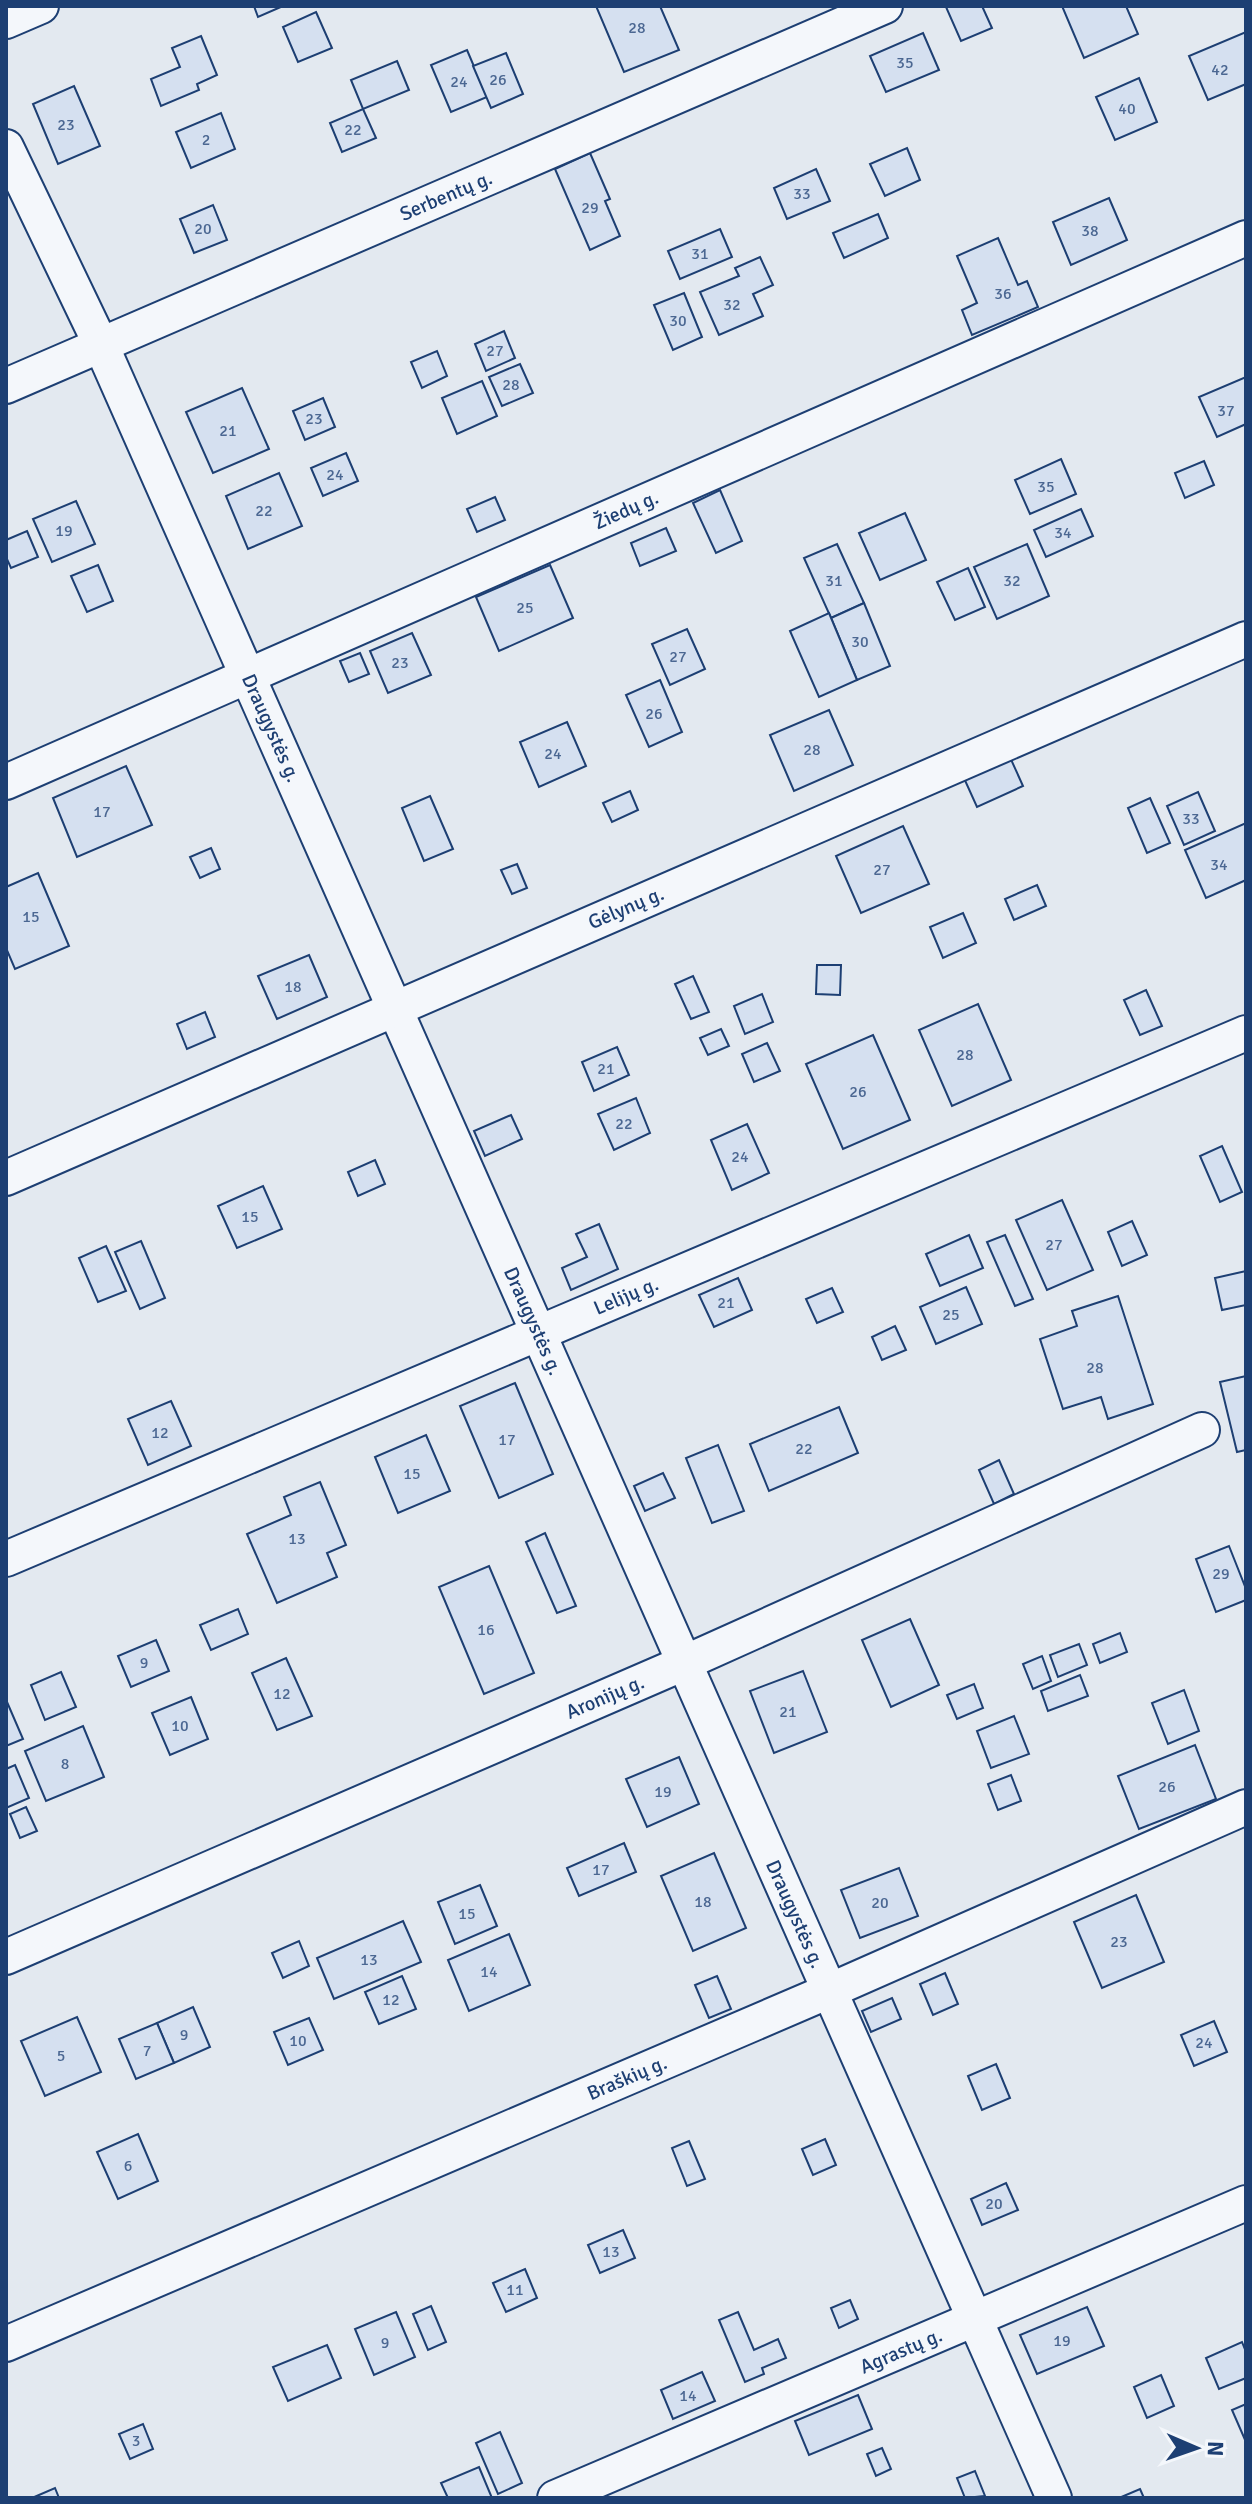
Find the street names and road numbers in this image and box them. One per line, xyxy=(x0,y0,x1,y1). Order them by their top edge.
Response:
street label: Serbentų g. xyxy=(396,165,496,227)
street label: Žiedų g. xyxy=(590,485,662,535)
street label: Draugystės g. xyxy=(236,670,306,786)
street label: Gėlynų g. xyxy=(584,881,668,935)
street label: Draugystės g. xyxy=(498,1263,568,1379)
street label: Lelijų g. xyxy=(590,1271,662,1321)
street label: Aronijų g. xyxy=(562,1669,648,1725)
street label: Draugystės g. xyxy=(760,1856,830,1972)
street label: Braškių g. xyxy=(583,2050,671,2106)
street label: Agrastų g. xyxy=(856,2323,946,2379)

